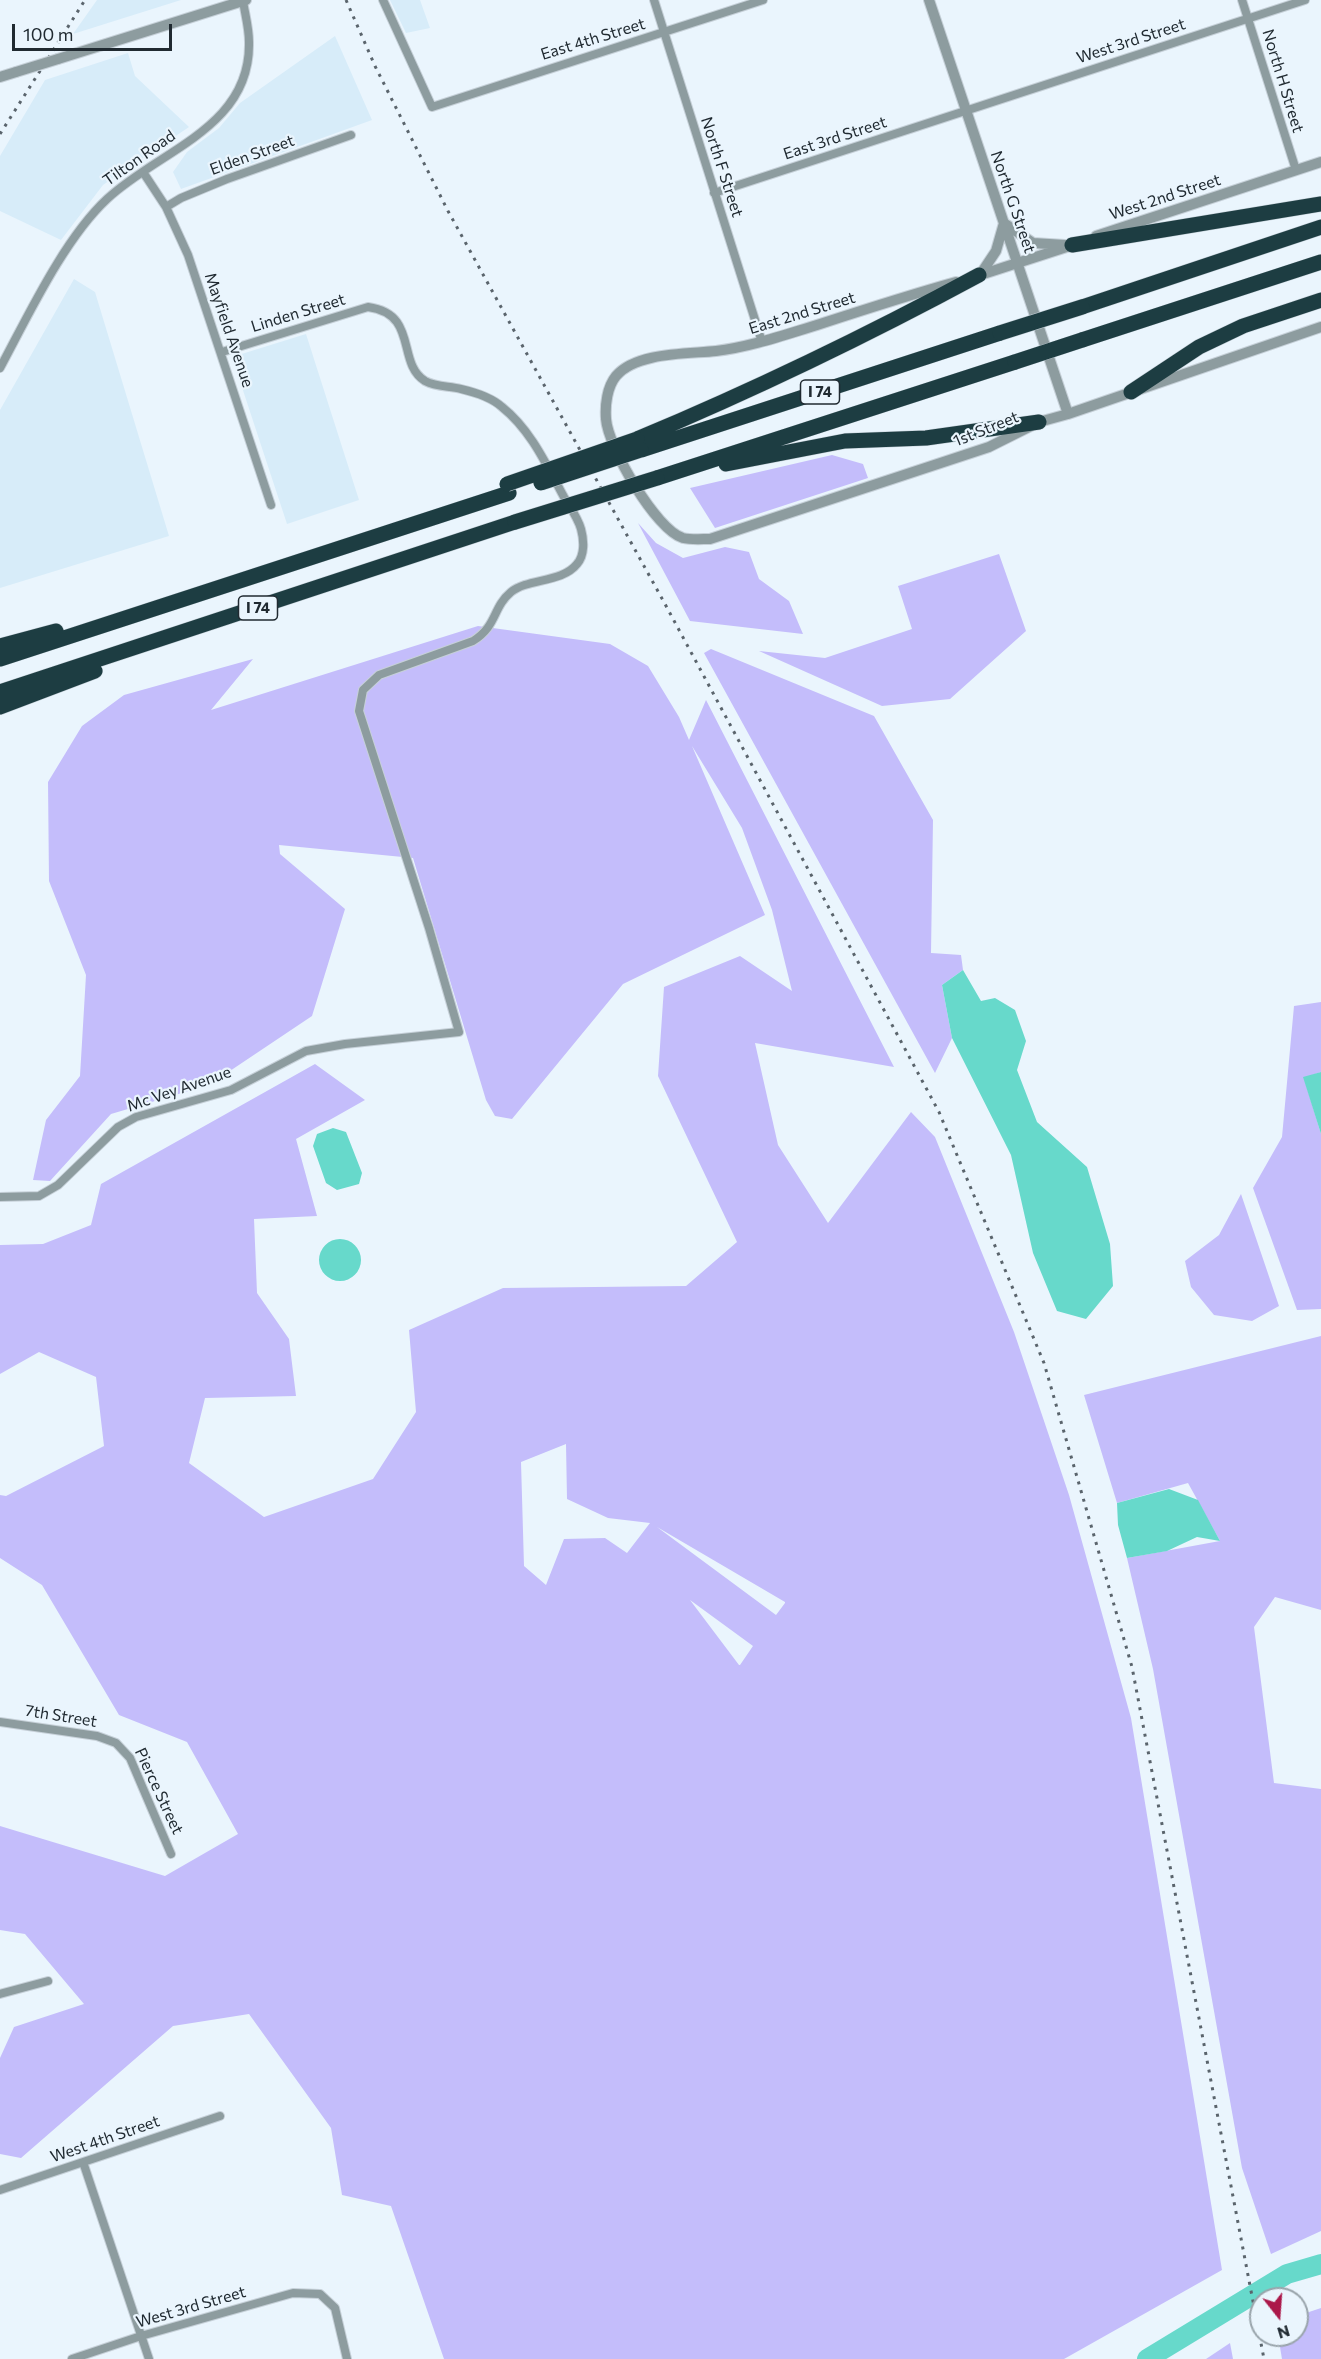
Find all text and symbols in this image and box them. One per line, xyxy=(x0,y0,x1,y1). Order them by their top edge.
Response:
scale bar xyxy=(15,12,176,50)
street label: East 4th Street xyxy=(538,14,648,64)
street label: West 3rd Street xyxy=(1074,14,1188,68)
text: 100 m xyxy=(23,23,73,45)
street label: North H Street xyxy=(1258,27,1308,135)
street label: East 3rd Street xyxy=(781,112,889,164)
street label: North F Street xyxy=(697,114,747,220)
street label: Tilton Road xyxy=(99,126,179,190)
street label: Elden Street xyxy=(207,131,297,179)
street label: North G Street xyxy=(987,148,1039,256)
street label: West 2nd Street xyxy=(1107,170,1223,224)
street label: Mayfield Avenue xyxy=(200,270,258,390)
street label: East 2nd Street xyxy=(746,288,858,338)
street label: Linden Street xyxy=(249,290,347,336)
road number: I 74 xyxy=(800,380,840,404)
street label: 1st Street xyxy=(950,407,1022,451)
road number: I 74 xyxy=(238,596,278,620)
street label: Mc Vey Avenue xyxy=(124,1062,234,1116)
street label: 7th Street xyxy=(24,1701,98,1731)
street label: Pierce Street xyxy=(131,1745,187,1837)
street label: West 4th Street xyxy=(48,2111,162,2167)
street label: West 3rd Street xyxy=(134,2282,248,2332)
north arrow xyxy=(1249,2287,1309,2347)
text: N xyxy=(1275,2322,1292,2344)

